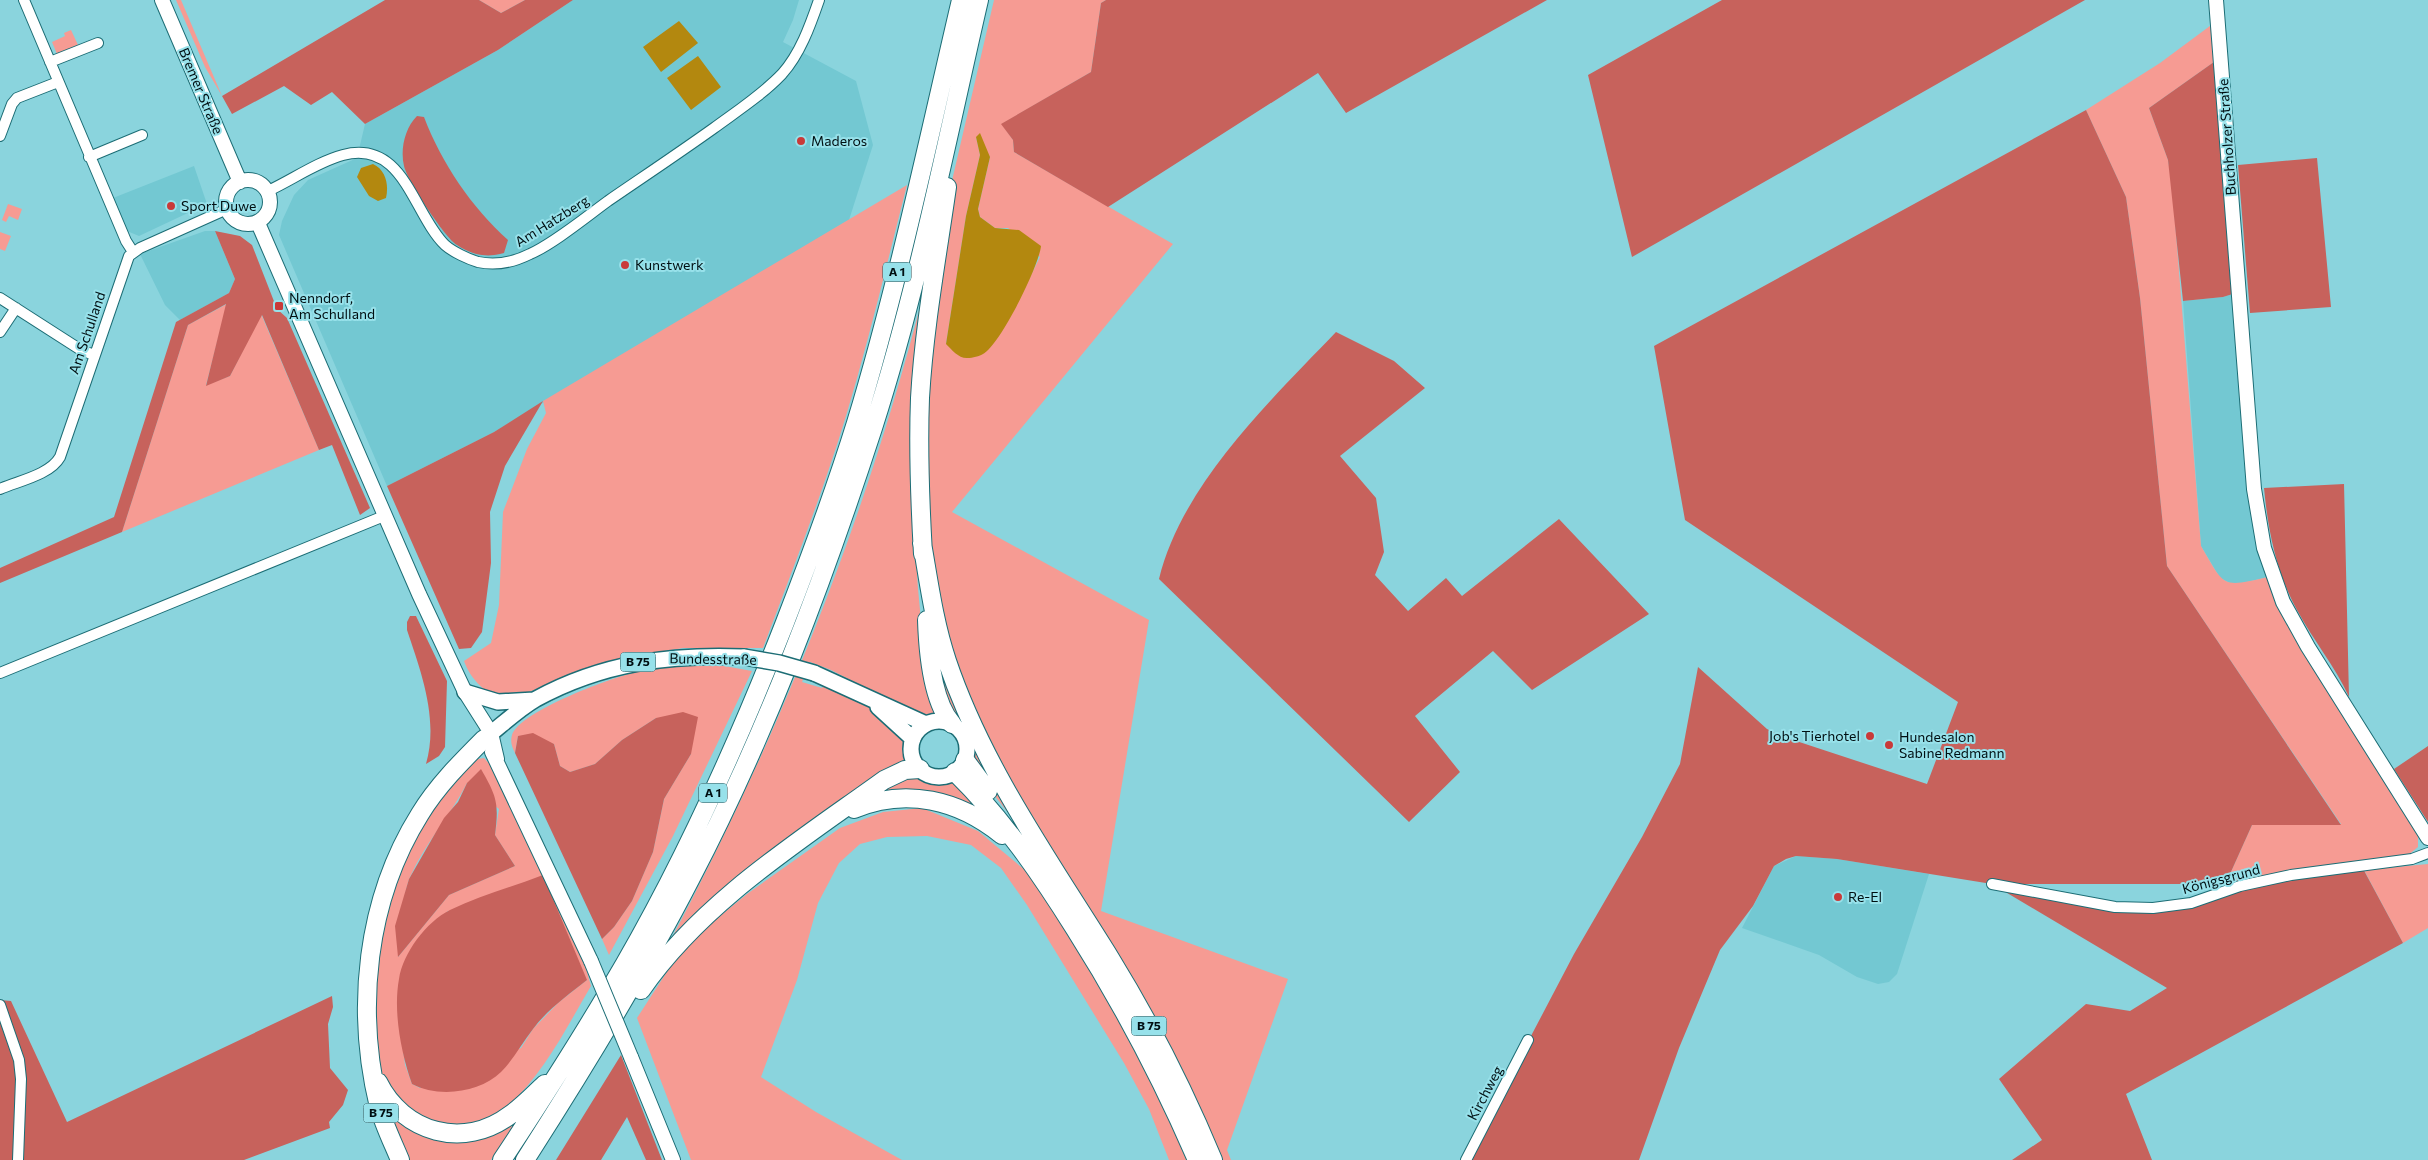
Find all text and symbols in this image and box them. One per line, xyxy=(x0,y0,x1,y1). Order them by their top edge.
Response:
street label: Bremer Straße xyxy=(176,45,227,137)
street label: Buchholzer Straße xyxy=(2214,78,2239,196)
place label: Maderos xyxy=(811,132,867,149)
marker: Maderos xyxy=(795,135,807,147)
street label: Am Hatzberg xyxy=(512,191,592,250)
place label: Sport Duwe xyxy=(181,197,256,214)
marker: Sport Duwe xyxy=(165,200,177,212)
place label: Kunstwerk xyxy=(635,256,704,273)
marker: Kunstwerk xyxy=(619,259,631,271)
road number: A 1 xyxy=(883,262,911,282)
street label: Am Schulland xyxy=(64,289,109,376)
place label: Nenndorf, Am Schulland xyxy=(289,289,375,322)
marker: Nenndorf, Am Schulland xyxy=(273,300,285,312)
street label: Bundesstraße xyxy=(669,649,757,668)
road number: B 75 xyxy=(620,652,656,672)
place label: Job's Tierhotel xyxy=(1769,727,1860,744)
place label: Hundesalon Sabine Redmann xyxy=(1899,728,2004,761)
marker: Job's Tierhotel xyxy=(1864,730,1876,742)
marker: Hundesalon Sabine Redmann xyxy=(1883,739,1895,751)
road number: A 1 xyxy=(699,784,727,802)
street label: Königsgrund xyxy=(2180,860,2262,897)
place label: Re-El xyxy=(1848,888,1882,905)
marker: Re-El xyxy=(1832,891,1844,903)
road number: B 75 xyxy=(1132,1016,1166,1036)
street label: Kirchweg xyxy=(1463,1062,1506,1123)
road number: B 75 xyxy=(364,1104,398,1122)

